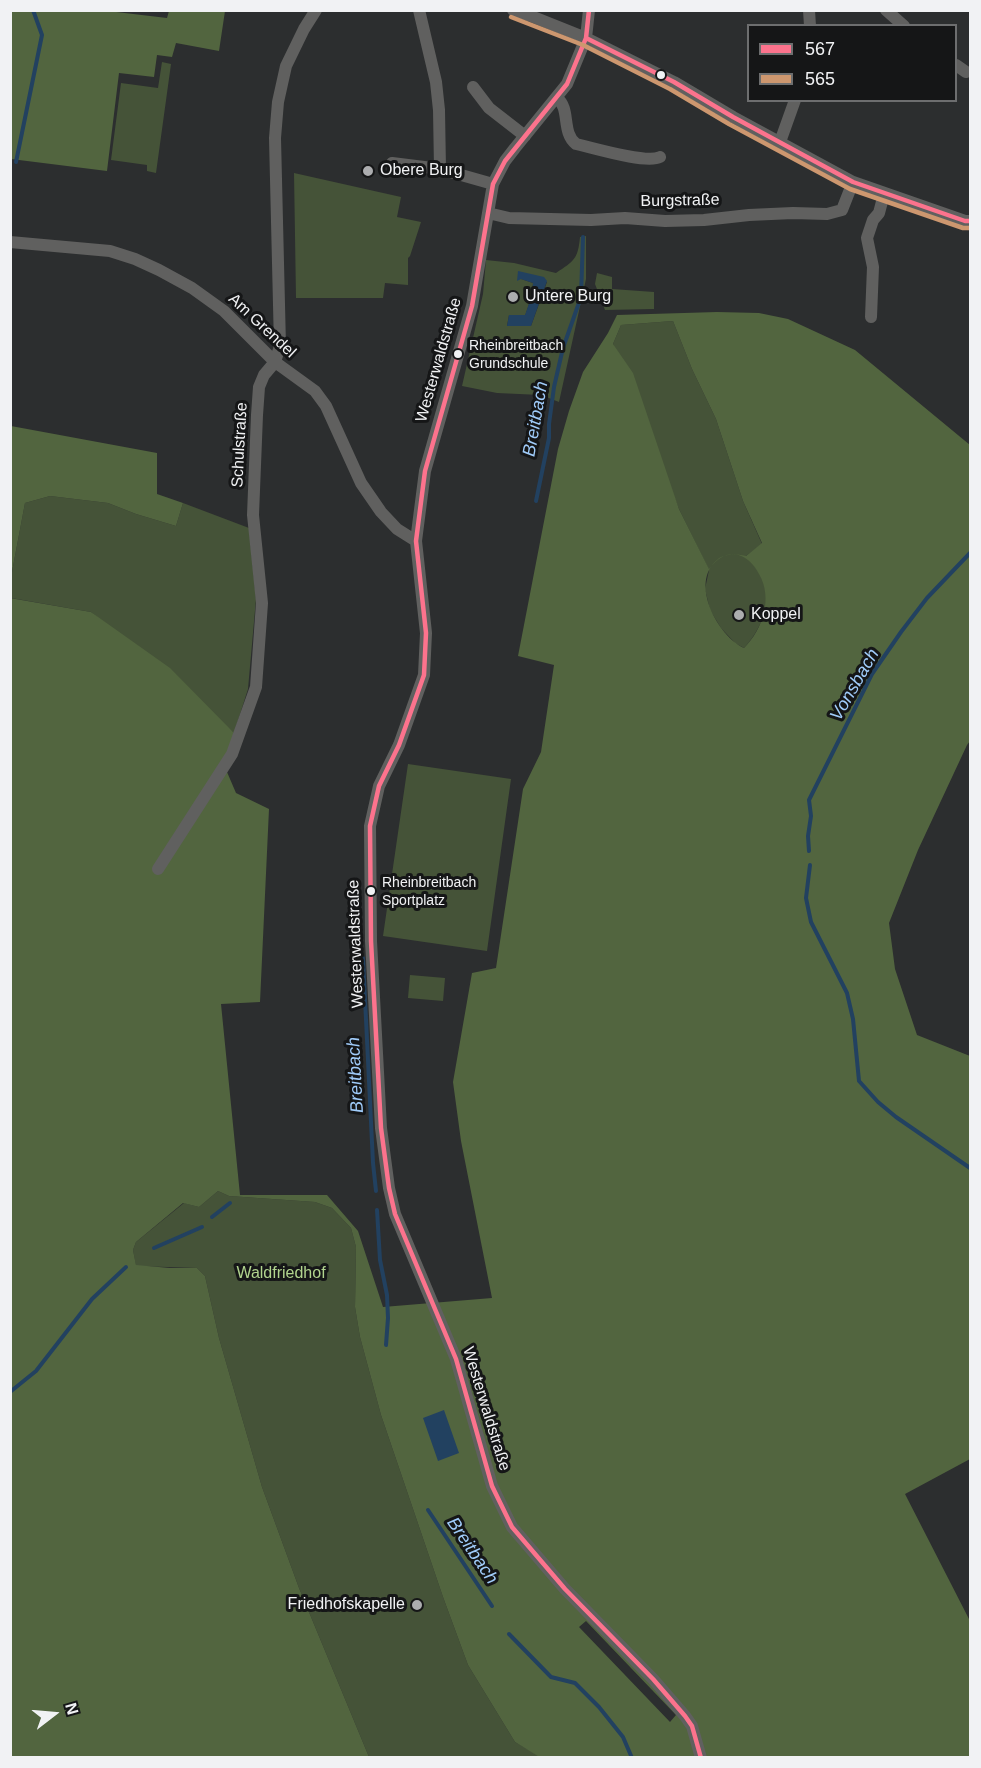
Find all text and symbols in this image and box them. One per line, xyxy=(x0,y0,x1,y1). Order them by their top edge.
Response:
legend xyxy=(747,24,957,102)
text: 567 xyxy=(805,39,835,59)
unlabelled marker xyxy=(655,69,667,81)
text: 565 xyxy=(805,69,835,89)
place label: Obere Burg xyxy=(380,161,463,181)
marker: Obere Burg xyxy=(361,164,375,178)
street label: Burgstraße xyxy=(640,191,720,211)
place label: Untere Burg xyxy=(525,287,611,307)
street label: Am Grendel xyxy=(224,290,300,362)
marker: Untere Burg xyxy=(506,290,520,304)
street label: Westerwaldstraße xyxy=(412,296,466,424)
place label: Rheinbreitbach Grundschule xyxy=(469,338,563,370)
marker: Rheinbreitbach Grundschule xyxy=(452,348,464,360)
water label: Breitbach xyxy=(519,380,553,458)
street label: Schulstraße xyxy=(228,402,252,488)
place label: Koppel xyxy=(751,605,801,625)
marker: Koppel xyxy=(732,608,746,622)
water label: Vonsbach xyxy=(826,645,884,725)
place label: Rheinbreitbach Sportplatz xyxy=(382,875,476,908)
street label: Westerwaldstraße xyxy=(344,879,368,1009)
marker: Rheinbreitbach Sportplatz xyxy=(365,885,377,897)
water label: Breitbach xyxy=(343,1036,369,1114)
park label: Waldfriedhof xyxy=(236,1264,326,1284)
street label: Westerwaldstraße xyxy=(458,1345,514,1473)
water label: Breitbach xyxy=(442,1513,502,1589)
place label: Friedhofskapelle xyxy=(288,1595,405,1615)
marker: Friedhofskapelle xyxy=(410,1598,424,1612)
north arrow xyxy=(24,1684,84,1744)
text: N xyxy=(62,1701,82,1717)

